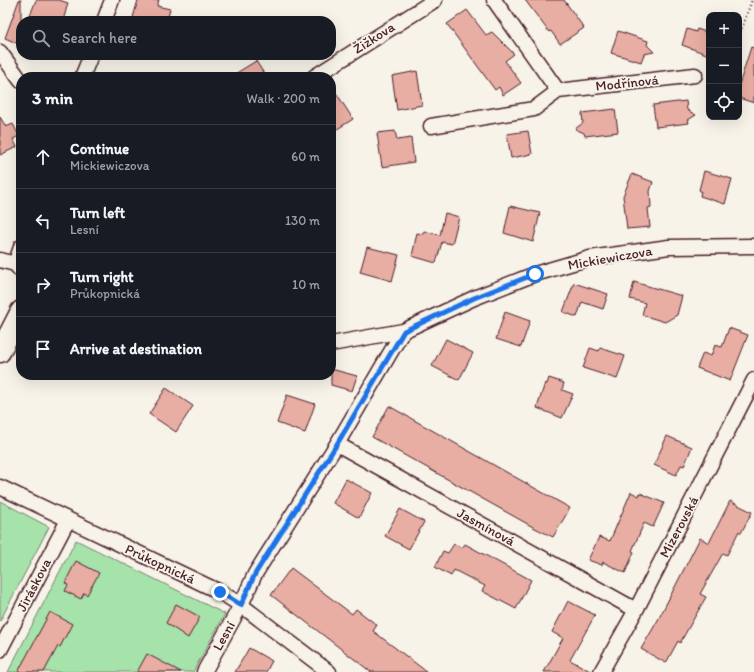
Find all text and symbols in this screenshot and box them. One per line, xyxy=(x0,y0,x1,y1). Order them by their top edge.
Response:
map controls xyxy=(706,12,742,120)
button: + xyxy=(706,12,742,48)
search box xyxy=(16,16,336,60)
street label: Žižkova xyxy=(350,18,399,58)
icon: search xyxy=(30,27,52,49)
text: Search here xyxy=(62,29,137,47)
button: − xyxy=(706,48,742,84)
street label: Modřínová xyxy=(595,71,660,95)
button: locate xyxy=(706,84,742,120)
text: 3 min xyxy=(32,88,73,108)
text: Walk · 200 m xyxy=(247,91,320,106)
text: Continue xyxy=(70,140,129,158)
icon: ahead xyxy=(32,146,54,168)
text: 60 m xyxy=(291,149,320,164)
text: Mickiewiczova xyxy=(70,158,149,173)
text: Turn left xyxy=(70,204,125,222)
icon: left xyxy=(32,210,54,232)
text: 130 m xyxy=(285,213,320,228)
text: Lesní xyxy=(70,222,99,237)
street label: Mickiewiczova xyxy=(566,242,654,274)
route start xyxy=(526,265,544,283)
text: Turn right xyxy=(70,268,134,286)
icon: right xyxy=(32,274,54,296)
text: 10 m xyxy=(292,277,320,292)
text: Průkopnická xyxy=(70,286,140,301)
icon: arrive xyxy=(32,338,54,360)
text: Arrive at destination xyxy=(70,340,202,358)
street label: Mizerovská xyxy=(656,493,703,561)
street label: Jasmínová xyxy=(454,504,519,550)
street label: Průkopnická xyxy=(122,540,198,588)
street label: Jiráskova xyxy=(13,555,55,614)
route end xyxy=(211,583,229,601)
street label: Lesní xyxy=(209,618,239,654)

